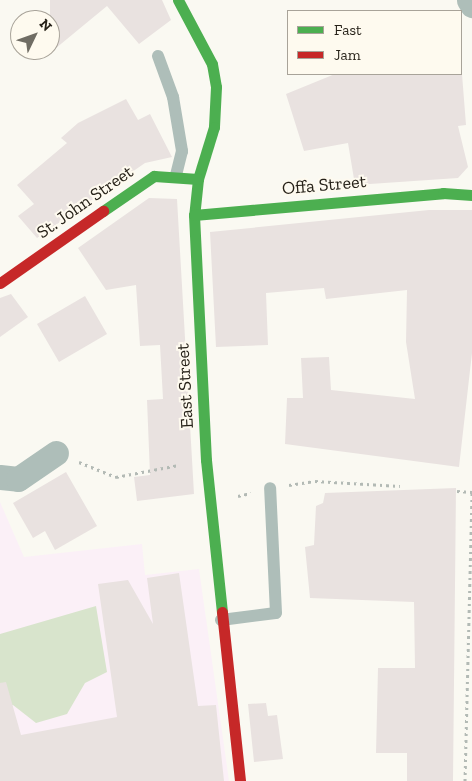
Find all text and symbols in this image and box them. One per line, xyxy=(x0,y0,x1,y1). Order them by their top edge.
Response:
north arrow xyxy=(10,10,60,60)
legend xyxy=(287,10,462,75)
text: N xyxy=(36,16,56,35)
text: Fast xyxy=(334,21,362,39)
text: Jam xyxy=(334,46,361,64)
street label: St. John Street xyxy=(32,161,138,243)
street label: Offa Street xyxy=(281,171,367,199)
street label: East Street xyxy=(172,343,198,429)

